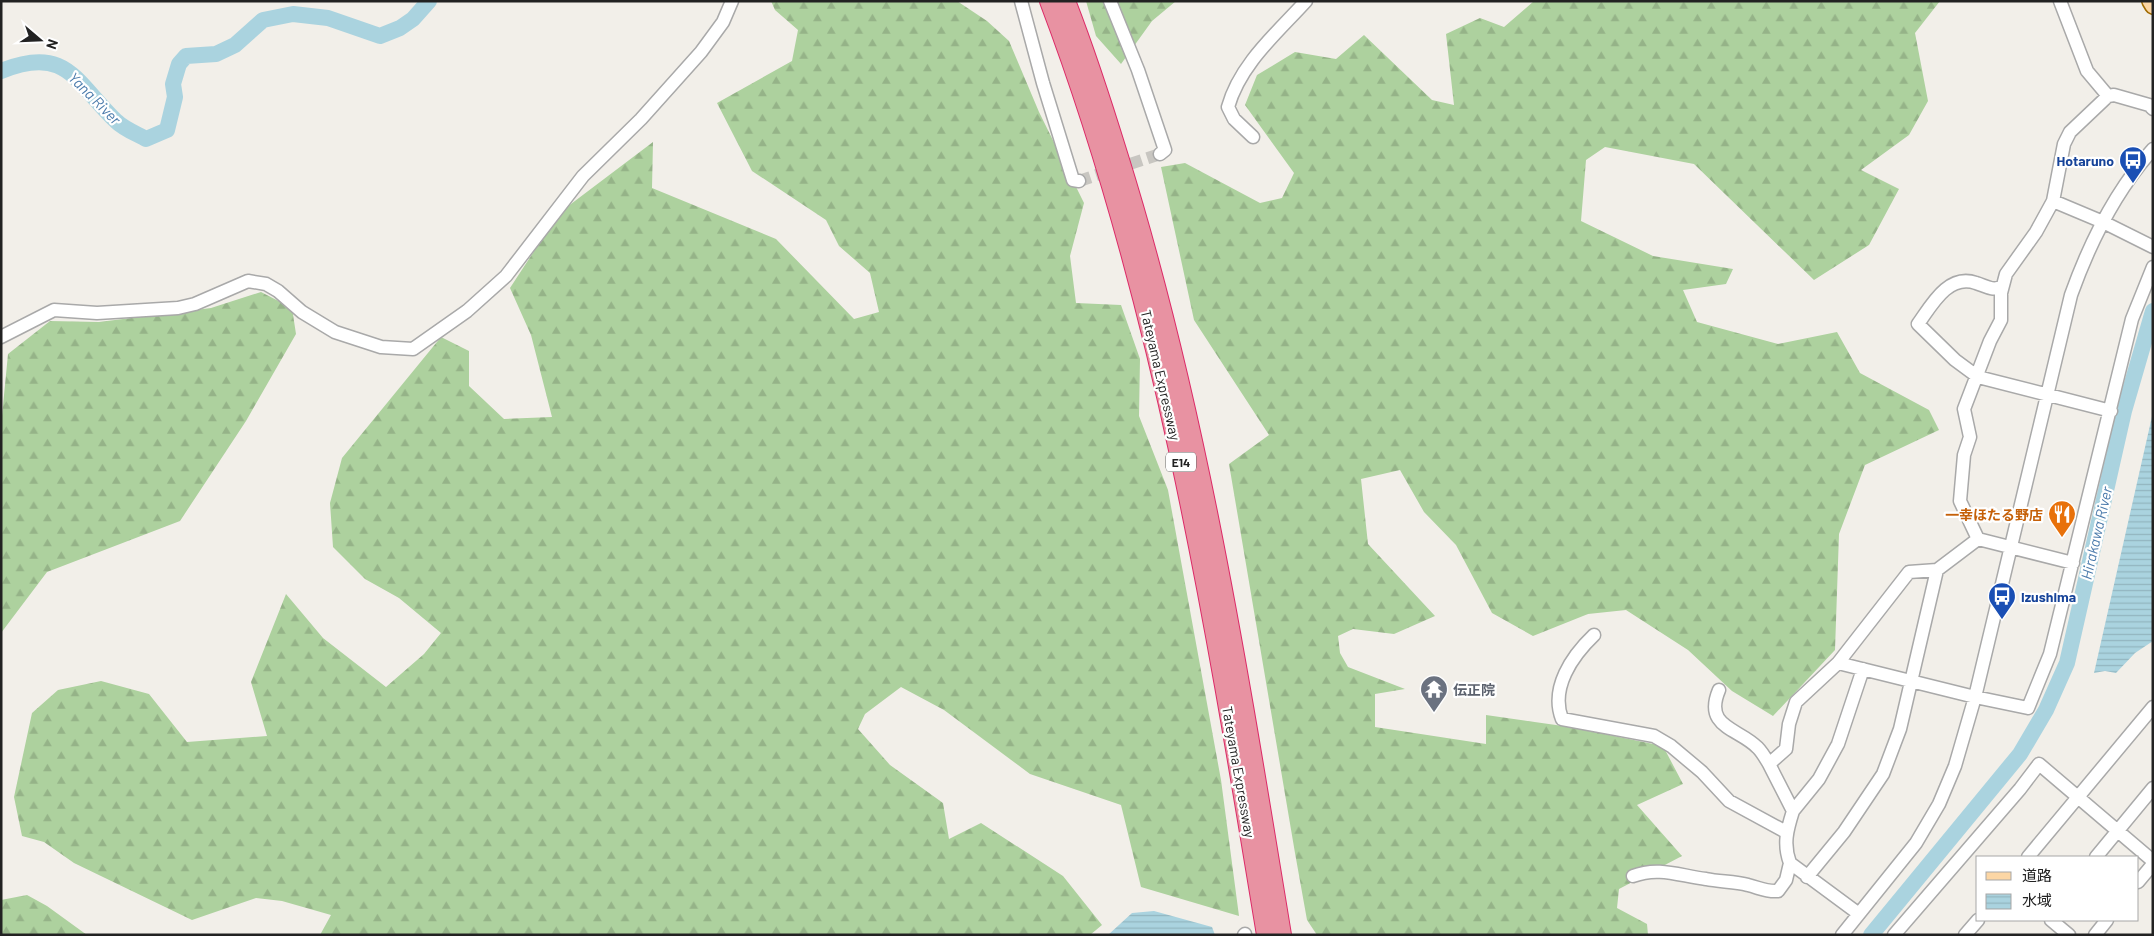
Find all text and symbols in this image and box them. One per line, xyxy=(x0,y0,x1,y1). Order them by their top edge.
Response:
north arrow xyxy=(15,15,65,65)
text: N xyxy=(43,37,62,52)
water label: Yana River xyxy=(65,68,125,128)
bus stop icon: Hotaruno xyxy=(2118,145,2148,184)
place label: Hotaruno xyxy=(2056,152,2114,169)
street label: Tateyama Expressway xyxy=(1138,308,1184,442)
road number: E14 xyxy=(1166,452,1196,472)
water label: Hirakawa River xyxy=(2077,484,2116,581)
restaurant icon: 一幸ほたる野店 xyxy=(2047,499,2077,538)
place label: 一幸ほたる野店 xyxy=(1945,506,2043,523)
bus stop icon: Izushima xyxy=(1987,581,2017,620)
place label: Izushima xyxy=(2021,588,2076,605)
temple icon: 伝正院 xyxy=(1419,674,1449,713)
place label: 伝正院 xyxy=(1453,681,1495,698)
street label: Tateyama Expressway xyxy=(1219,705,1259,840)
legend xyxy=(1976,856,2139,921)
text: 道路 xyxy=(2022,866,2052,884)
text: 水域 xyxy=(2022,891,2052,909)

